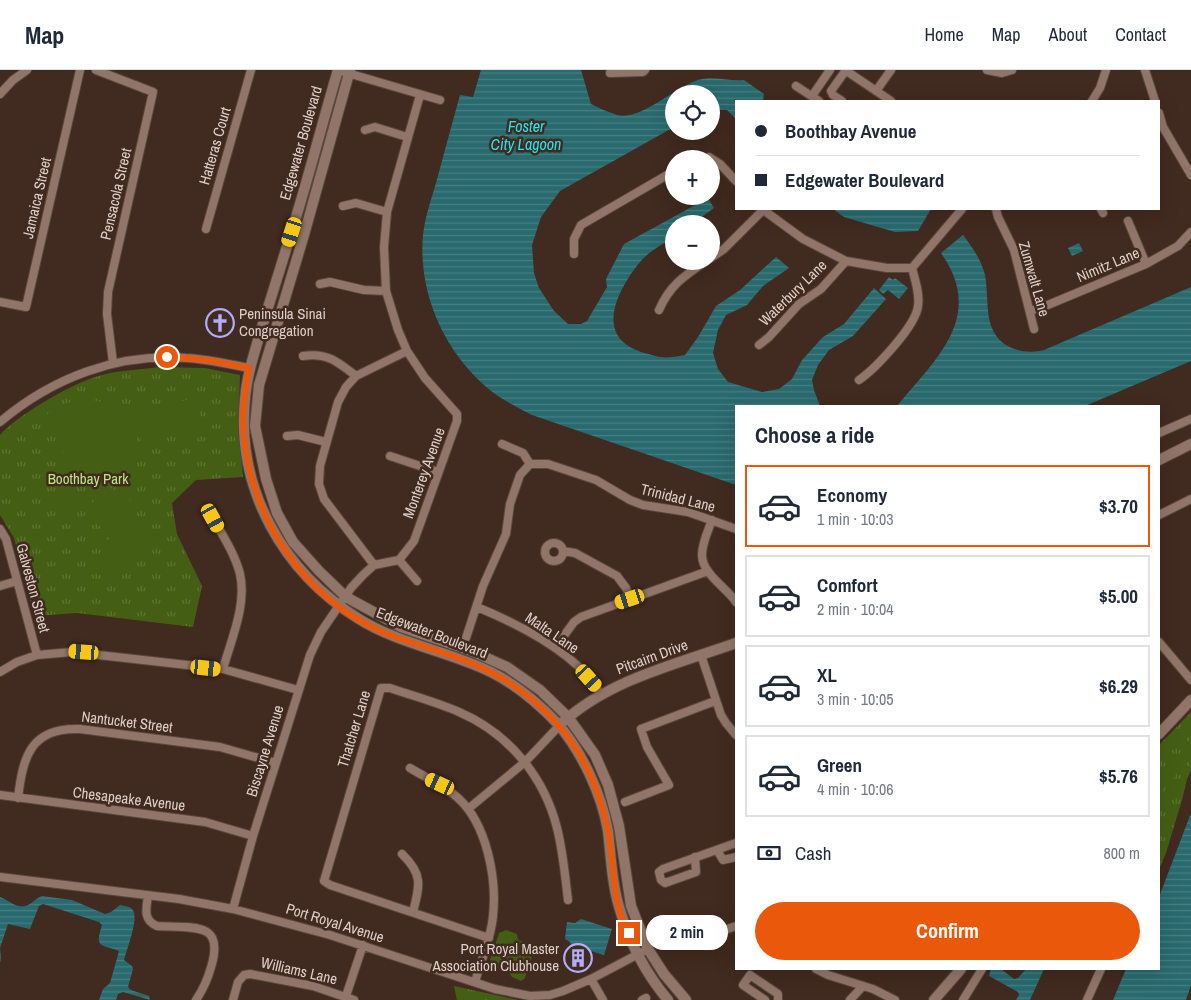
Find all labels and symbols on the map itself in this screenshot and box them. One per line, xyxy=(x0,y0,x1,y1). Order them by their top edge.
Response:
street label: Edgewater Boulevard xyxy=(274,83,327,202)
street label: Hatteras Court xyxy=(193,104,236,187)
water label: Foster City Lagoon xyxy=(491,115,561,155)
street label: Pensacola Street xyxy=(95,145,136,242)
street label: Jamaica Street xyxy=(17,155,56,241)
car xyxy=(280,215,303,249)
street label: Zumwalt Lane xyxy=(1014,239,1055,319)
street label: Nimitz Lane xyxy=(1073,242,1143,287)
street label: Waterbury Lane xyxy=(754,255,831,330)
place label: Peninsula Sinai Congregation xyxy=(239,303,326,341)
church icon: Peninsula Sinai Congregation xyxy=(205,308,235,338)
route start xyxy=(156,346,178,368)
street label: Monterey Avenue xyxy=(397,424,450,521)
park label: Boothbay Park xyxy=(48,468,129,489)
street label: Trinidad Lane xyxy=(639,478,718,517)
car xyxy=(199,501,226,535)
street label: Galveston Street xyxy=(11,541,56,635)
car xyxy=(613,587,646,611)
street label: Edgewater Boulevard xyxy=(374,602,491,663)
street label: Malta Lane xyxy=(521,607,584,658)
street label: Pitcairn Drive xyxy=(613,634,691,679)
car xyxy=(68,643,99,661)
car xyxy=(190,659,221,677)
car xyxy=(573,662,604,694)
street label: Thatcher Lane xyxy=(332,688,375,770)
street label: Biscayne Avenue xyxy=(241,702,288,799)
street label: Nantucket Street xyxy=(80,705,174,738)
car xyxy=(423,771,456,797)
street label: Chesapeake Avenue xyxy=(72,781,187,816)
street label: Port Royal Avenue xyxy=(283,898,387,947)
callout: 2 min xyxy=(646,916,729,950)
route end xyxy=(618,922,640,944)
place label: Port Royal Master Association Clubhouse xyxy=(432,938,559,976)
building icon: Port Royal Master Association Clubhouse xyxy=(563,943,593,973)
street label: Williams Lane xyxy=(259,952,340,990)

